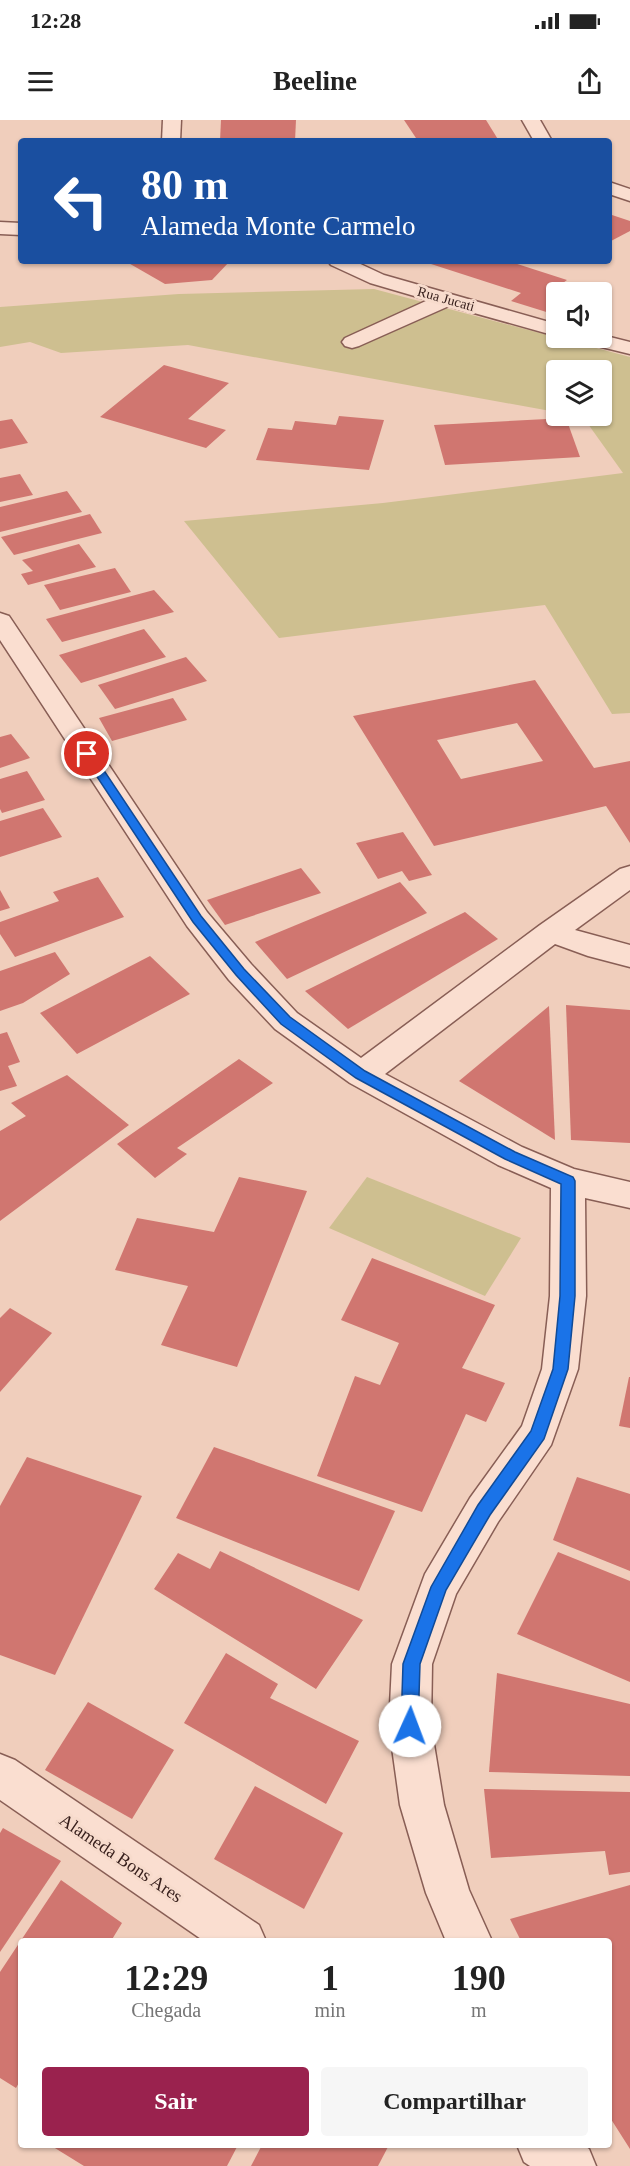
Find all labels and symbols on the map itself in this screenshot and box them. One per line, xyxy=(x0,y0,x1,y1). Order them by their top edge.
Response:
street label: Rua Jucati xyxy=(416,284,476,314)
pin xyxy=(61,728,112,779)
position arrow xyxy=(378,1694,442,1758)
street label: Alameda Bons Ares xyxy=(56,1809,186,1907)

